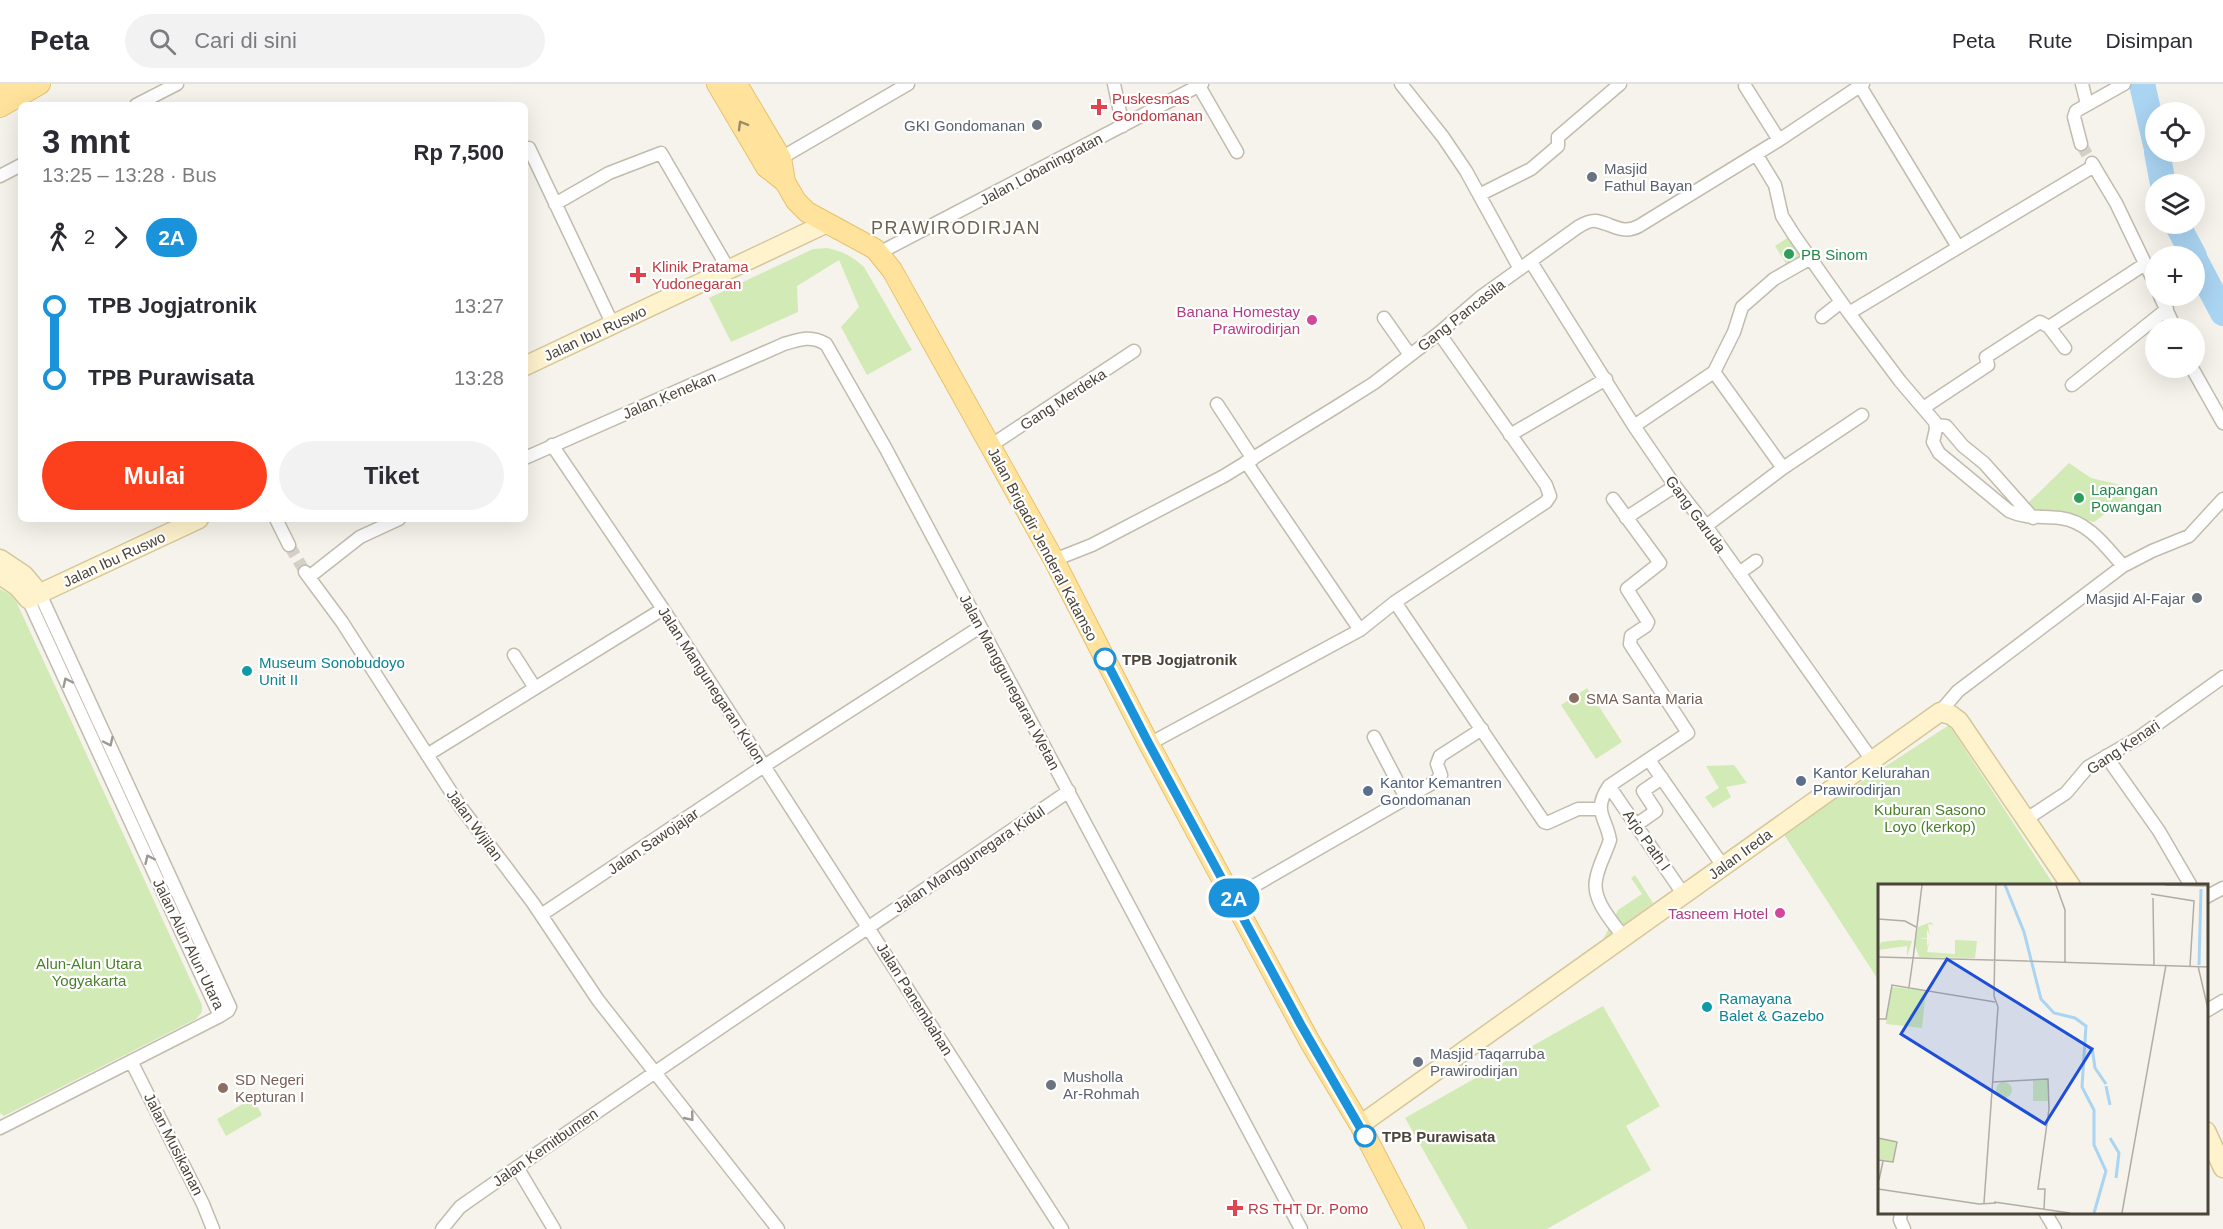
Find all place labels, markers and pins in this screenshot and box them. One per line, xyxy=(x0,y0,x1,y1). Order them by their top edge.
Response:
place label: Puskesmas Gondomanan xyxy=(1112,90,1203,124)
marker: Puskesmas Gondomanan xyxy=(1090,98,1108,116)
place label: GKI Gondomanan xyxy=(904,117,1025,134)
marker: GKI Gondomanan xyxy=(1030,118,1044,132)
place label: Masjid Fathul Bayan xyxy=(1604,160,1692,194)
marker: Masjid Fathul Bayan xyxy=(1585,170,1599,184)
place label: PB Sinom xyxy=(1801,246,1868,263)
marker: PB Sinom xyxy=(1782,247,1796,261)
place label: Klinik Pratama Yudonegaran xyxy=(652,258,749,292)
marker: Klinik Pratama Yudonegaran xyxy=(629,266,647,284)
place label: Banana Homestay Prawirodirjan xyxy=(1177,303,1300,337)
marker: Banana Homestay Prawirodirjan xyxy=(1305,313,1319,327)
place label: Lapangan Powangan xyxy=(2091,481,2162,515)
marker: Lapangan Powangan xyxy=(2072,491,2086,505)
place label: Masjid Al-Fajar xyxy=(2086,590,2185,607)
marker: Masjid Al-Fajar xyxy=(2190,591,2204,605)
marker: TPB Jogjatronik xyxy=(1094,648,1116,670)
place label: TPB Jogjatronik xyxy=(1122,651,1238,668)
place label: Museum Sonobudoyo Unit II xyxy=(259,654,405,688)
marker: Museum Sonobudoyo Unit II xyxy=(240,664,254,678)
place label: SMA Santa Maria xyxy=(1586,690,1703,707)
marker: SMA Santa Maria xyxy=(1567,691,1581,705)
place label: Kantor Kelurahan Prawirodirjan xyxy=(1813,764,1930,798)
place label: Kantor Kemantren Gondomanan xyxy=(1380,774,1502,808)
marker: Kantor Kelurahan Prawirodirjan xyxy=(1794,774,1808,788)
marker: Kantor Kemantren Gondomanan xyxy=(1361,784,1375,798)
place label: Tasneem Hotel xyxy=(1668,905,1768,922)
marker: Tasneem Hotel xyxy=(1773,906,1787,920)
place label: Ramayana Balet & Gazebo xyxy=(1719,990,1824,1024)
marker: Ramayana Balet & Gazebo xyxy=(1700,1000,1714,1014)
place label: Masjid Taqarruba Prawirodirjan xyxy=(1430,1045,1545,1079)
marker: Masjid Taqarruba Prawirodirjan xyxy=(1411,1055,1425,1069)
place label: Musholla Ar-Rohmah xyxy=(1063,1068,1140,1102)
place label: SD Negeri Kepturan I xyxy=(235,1071,304,1105)
marker: Musholla Ar-Rohmah xyxy=(1044,1078,1058,1092)
marker: SD Negeri Kepturan I xyxy=(216,1081,230,1095)
marker: TPB Purawisata xyxy=(1354,1125,1376,1147)
place label: TPB Purawisata xyxy=(1382,1128,1496,1145)
marker: RS THT Dr. Pomo xyxy=(1226,1199,1244,1217)
place label: RS THT Dr. Pomo xyxy=(1248,1200,1368,1217)

